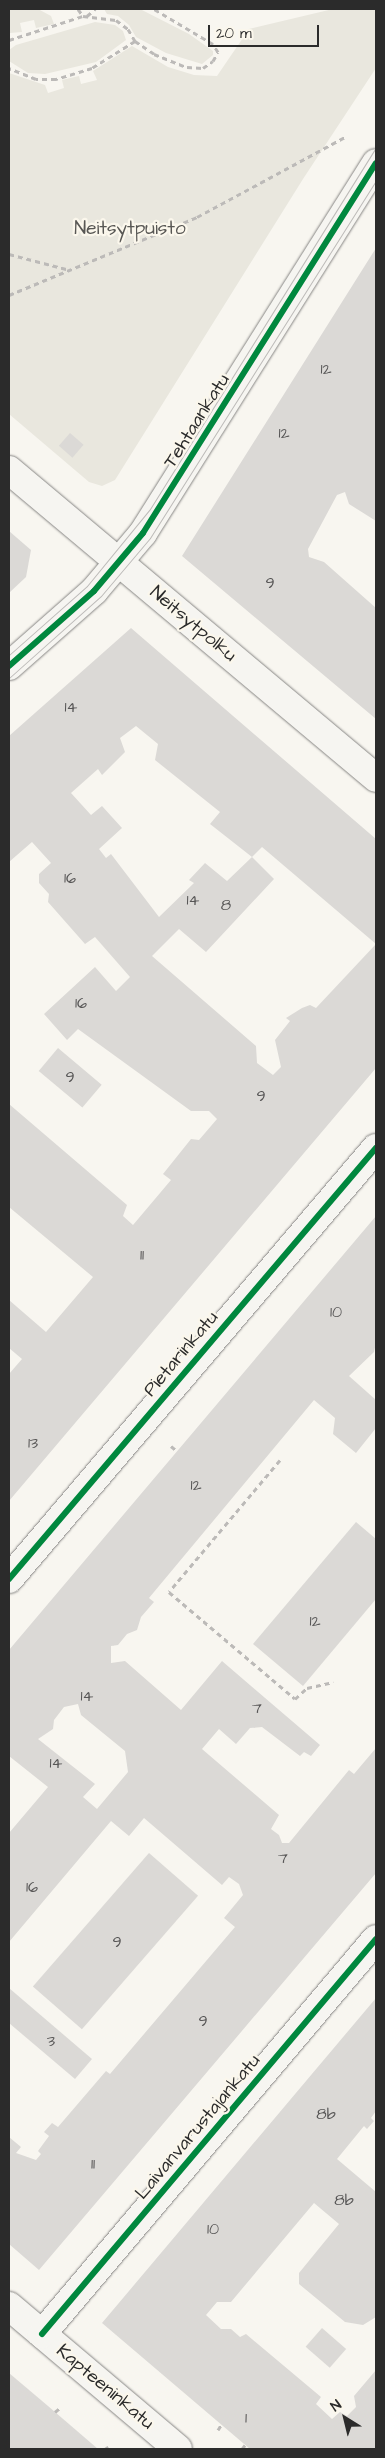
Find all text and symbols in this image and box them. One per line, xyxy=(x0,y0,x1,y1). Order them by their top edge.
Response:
scale bar xyxy=(210,15,321,47)
text: 20 m xyxy=(216,23,252,44)
park label: Neitsytpuisto xyxy=(74,218,186,240)
house number: 12 xyxy=(320,359,332,379)
street label: Tehtaankatu xyxy=(159,370,235,472)
house number: 12 xyxy=(278,423,290,443)
house number: 9 xyxy=(265,573,275,593)
street label: Neitsytpolku xyxy=(145,581,241,667)
house number: 14 xyxy=(65,697,77,717)
house number: 16 xyxy=(64,868,76,888)
house number: 14 xyxy=(187,890,199,910)
house number: 8 xyxy=(221,895,231,915)
house number: 16 xyxy=(75,993,87,1013)
house number: 9 xyxy=(65,1067,75,1087)
house number: 9 xyxy=(256,1086,266,1106)
house number: 11 xyxy=(140,1245,144,1265)
house number: 10 xyxy=(330,1302,342,1322)
street label: Pietarinkatu xyxy=(139,1307,223,1401)
house number: 13 xyxy=(28,1433,38,1453)
house number: 12 xyxy=(190,1475,202,1495)
house number: 12 xyxy=(309,1611,321,1631)
house number: 14 xyxy=(81,1686,93,1706)
house number: 7 xyxy=(252,1698,262,1718)
house number: 14 xyxy=(50,1753,62,1773)
house number: 7 xyxy=(278,1848,288,1868)
house number: 16 xyxy=(26,1877,38,1897)
house number: 9 xyxy=(112,1932,122,1952)
house number: 9 xyxy=(198,2011,208,2031)
house number: 3 xyxy=(47,2031,55,2051)
street label: Laivanvarustajankatu xyxy=(131,2050,265,2204)
house number: 8b xyxy=(316,2104,336,2124)
house number: 11 xyxy=(91,2154,95,2174)
house number: 8b xyxy=(334,2190,354,2210)
house number: 10 xyxy=(207,2219,219,2239)
street label: Kapteeninkatu xyxy=(52,2340,158,2434)
north arrow xyxy=(320,2393,370,2443)
text: N xyxy=(327,2395,346,2417)
house number: 1 xyxy=(245,2408,247,2428)

